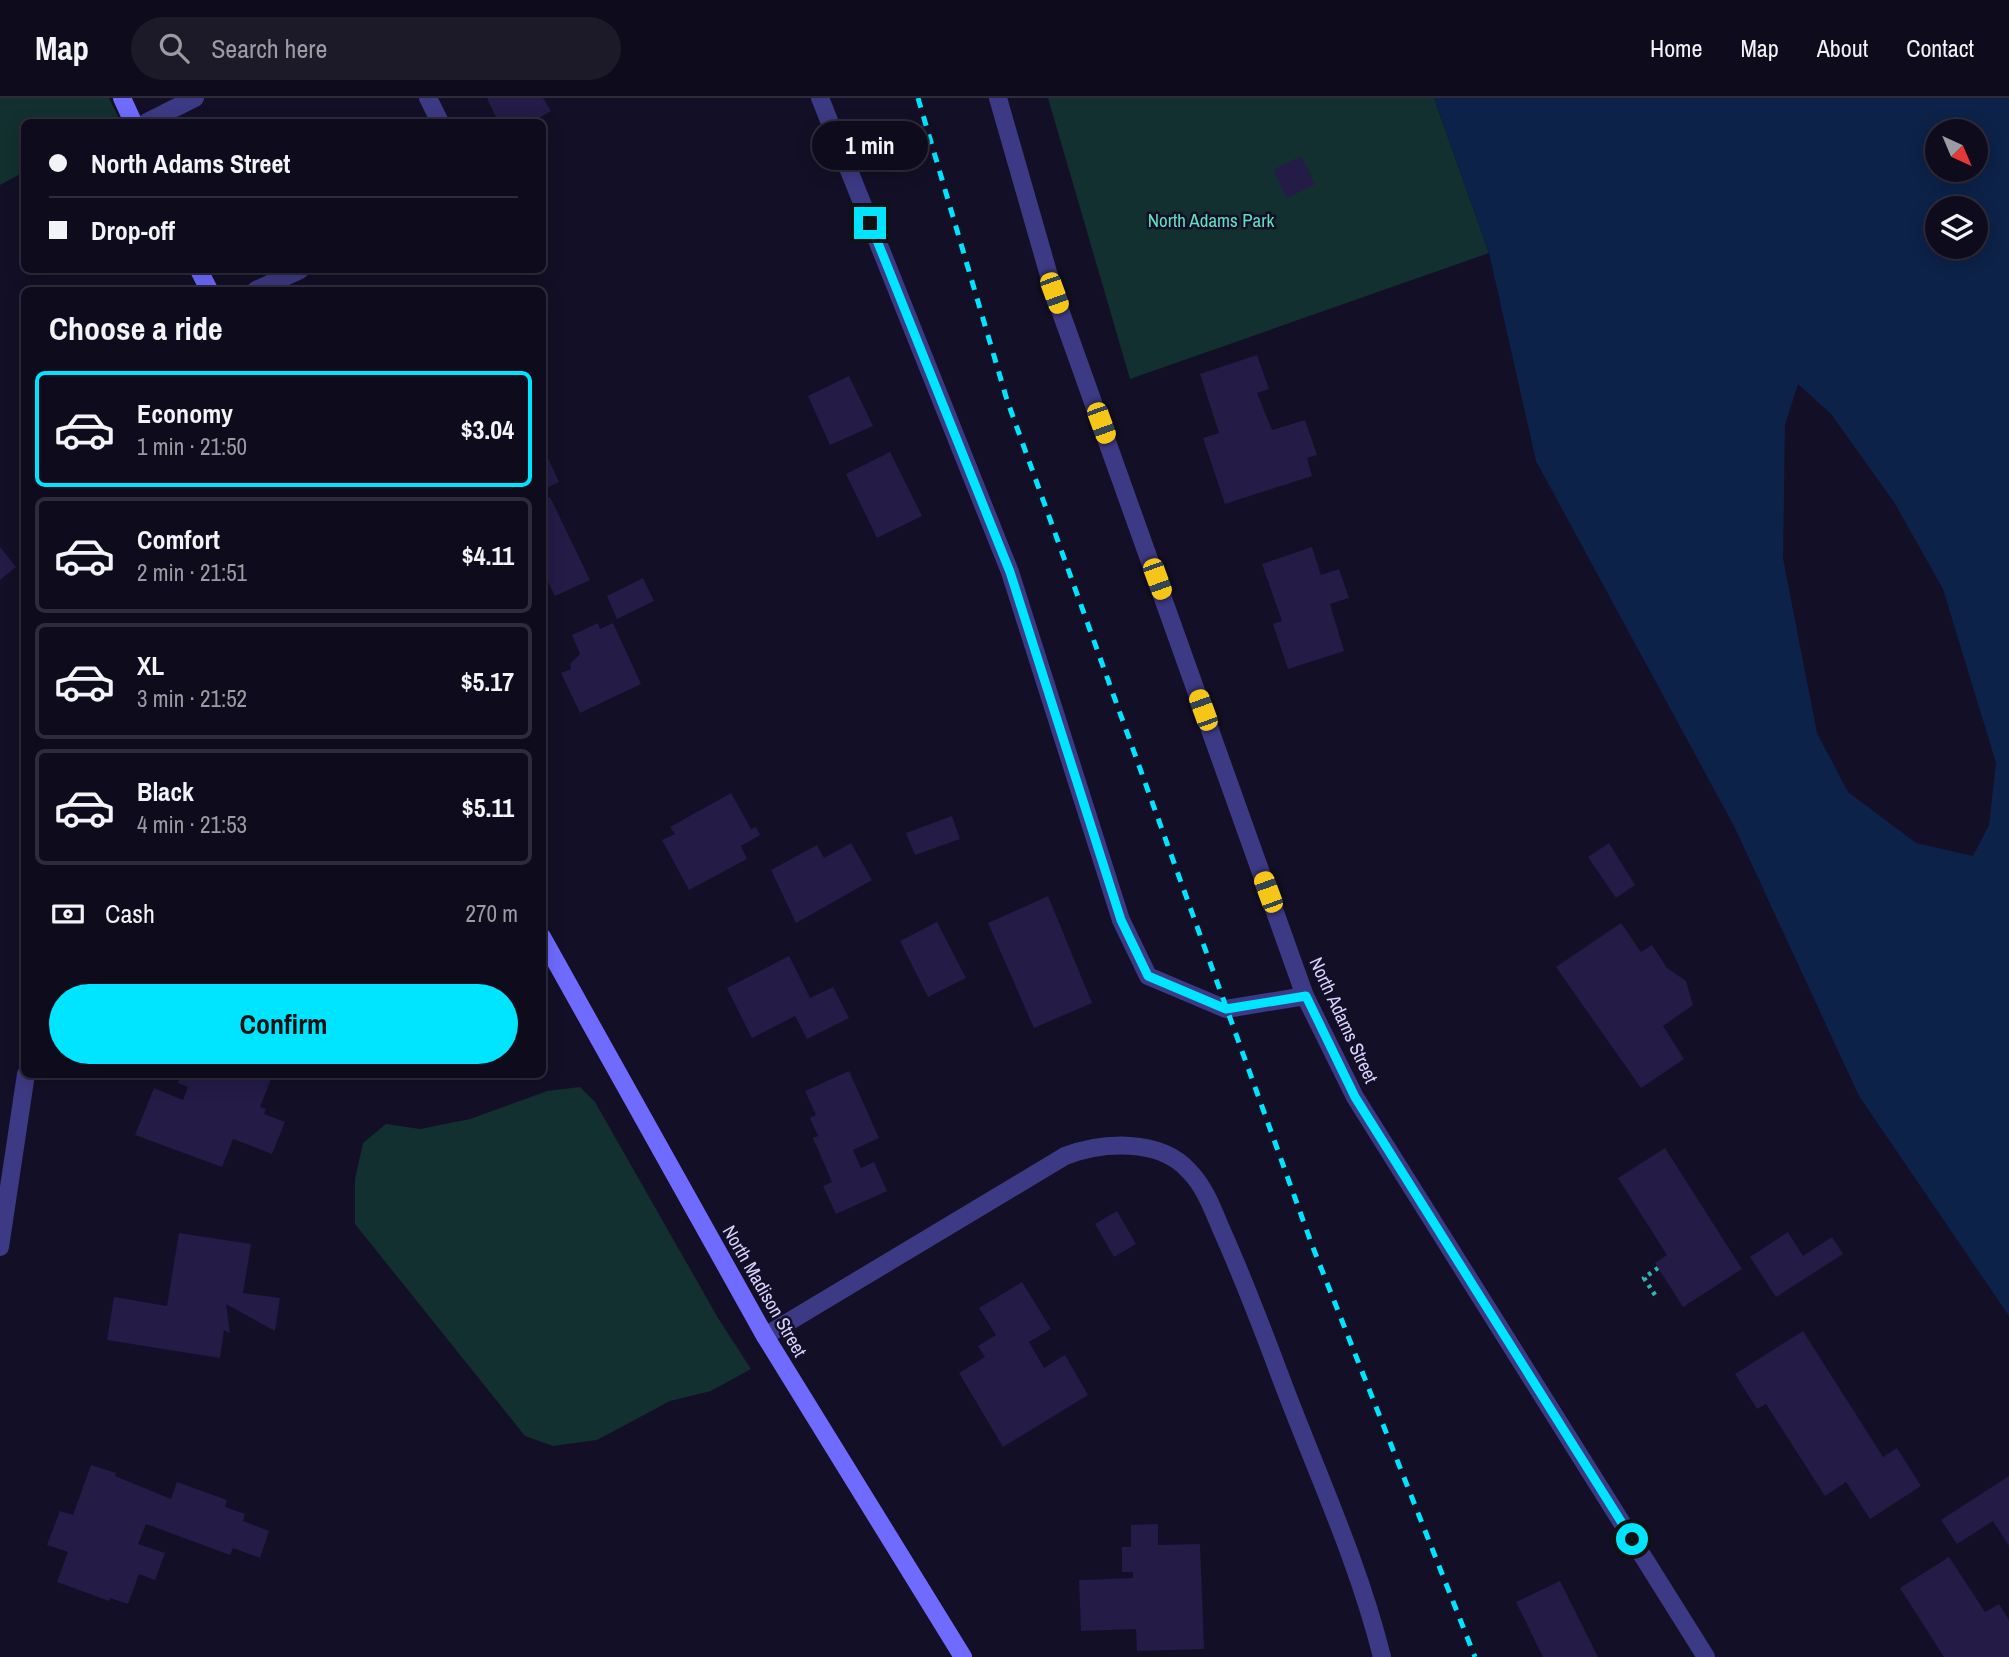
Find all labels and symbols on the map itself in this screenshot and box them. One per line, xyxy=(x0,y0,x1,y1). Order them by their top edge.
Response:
north arrow xyxy=(1925,119,1988,182)
callout: 1 min xyxy=(812,122,928,170)
route end xyxy=(854,207,886,239)
park label: North Adams Park xyxy=(1148,207,1274,233)
car xyxy=(1037,270,1072,316)
car xyxy=(1084,400,1119,446)
car xyxy=(1140,556,1175,602)
car xyxy=(1186,687,1221,733)
car xyxy=(1251,869,1286,915)
street label: North Adams Street xyxy=(1303,953,1385,1088)
street label: North Madison Street xyxy=(717,1220,814,1362)
route start xyxy=(1616,1523,1648,1555)

